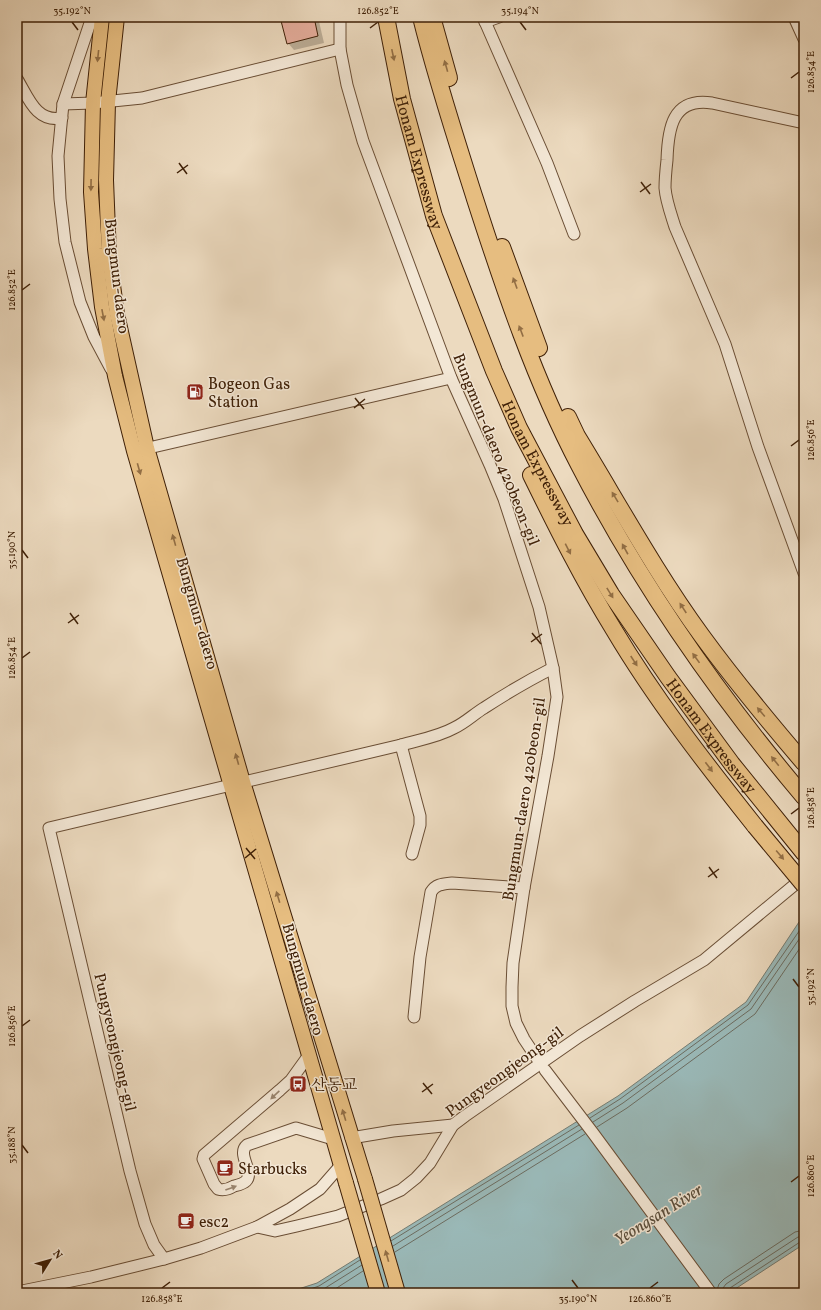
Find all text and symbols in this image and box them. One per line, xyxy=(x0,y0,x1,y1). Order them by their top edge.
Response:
text: 35.192°N xyxy=(53,4,91,18)
text: 126.852°E xyxy=(357,4,399,18)
text: 35.194°N xyxy=(501,4,540,18)
one-way arrow xyxy=(391,49,397,61)
one-way arrow xyxy=(95,50,101,62)
text: 126.854°E xyxy=(804,51,818,93)
one-way arrow xyxy=(443,60,449,72)
street label: Honam Expressway xyxy=(388,93,447,234)
one-way arrow xyxy=(88,179,95,191)
street label: Bungmun-daero xyxy=(98,217,134,335)
text: 126.852°E xyxy=(5,269,19,311)
one-way arrow xyxy=(512,277,518,289)
one-way arrow xyxy=(101,309,107,321)
one-way arrow xyxy=(517,324,523,336)
street label: Bungmun-daero 420beon-gil xyxy=(446,350,544,549)
place label: Bogeon Gas Station xyxy=(208,374,290,414)
fuel station icon: Bogeon Gas Station xyxy=(185,382,205,402)
street label: Honam Expressway xyxy=(495,397,578,531)
text: 126.856°E xyxy=(804,419,818,461)
one-way arrow xyxy=(136,463,142,475)
one-way arrow xyxy=(611,491,618,503)
text: 35.190°N xyxy=(5,530,19,569)
one-way arrow xyxy=(170,533,176,546)
one-way arrow xyxy=(565,543,572,555)
one-way arrow xyxy=(622,543,629,554)
street label: Bungmun-daero xyxy=(170,555,223,672)
one-way arrow xyxy=(606,588,614,598)
one-way arrow xyxy=(680,602,687,614)
text: 126.854°E xyxy=(5,637,19,679)
one-way arrow xyxy=(691,652,700,663)
one-way arrow xyxy=(630,656,638,666)
street label: Honam Expressway xyxy=(660,675,761,799)
street label: Bungmun-daero 420beon-gil xyxy=(498,696,552,903)
one-way arrow xyxy=(756,707,765,718)
one-way arrow xyxy=(234,752,240,764)
one-way arrow xyxy=(770,755,779,766)
one-way arrow xyxy=(704,762,713,773)
text: 126.858°E xyxy=(804,787,818,829)
one-way arrow xyxy=(775,850,784,861)
one-way arrow xyxy=(275,890,281,902)
street label: Bungmun-daero xyxy=(276,921,329,1038)
text: 35.192°N xyxy=(804,968,818,1006)
street label: Pungyeongjeong-gil xyxy=(87,971,141,1114)
text: 126.856°E xyxy=(5,1005,19,1047)
street label: Pungyeongjeong-gil xyxy=(442,1022,569,1123)
bus stop icon: 산동교 xyxy=(288,1074,308,1094)
place label: 산동교 xyxy=(311,1075,357,1097)
one-way arrow xyxy=(269,1091,280,1100)
one-way arrow xyxy=(341,1109,347,1121)
text: 35.188°N xyxy=(5,1126,19,1164)
text: 126.860°E xyxy=(804,1155,818,1197)
cafe icon: Starbucks xyxy=(215,1158,235,1178)
place label: Starbucks xyxy=(238,1159,307,1181)
water label: Yeongsan River xyxy=(610,1179,708,1252)
one-way arrow xyxy=(225,1184,237,1190)
cafe icon: esc2 xyxy=(176,1211,196,1231)
place label: esc2 xyxy=(199,1212,229,1234)
north arrow xyxy=(30,1240,70,1280)
text: N xyxy=(48,1247,65,1263)
one-way arrow xyxy=(384,1249,390,1261)
text: 126.858°E xyxy=(141,1292,183,1306)
text: 35.190°N xyxy=(559,1292,598,1306)
text: 126.860°E xyxy=(629,1292,671,1306)

